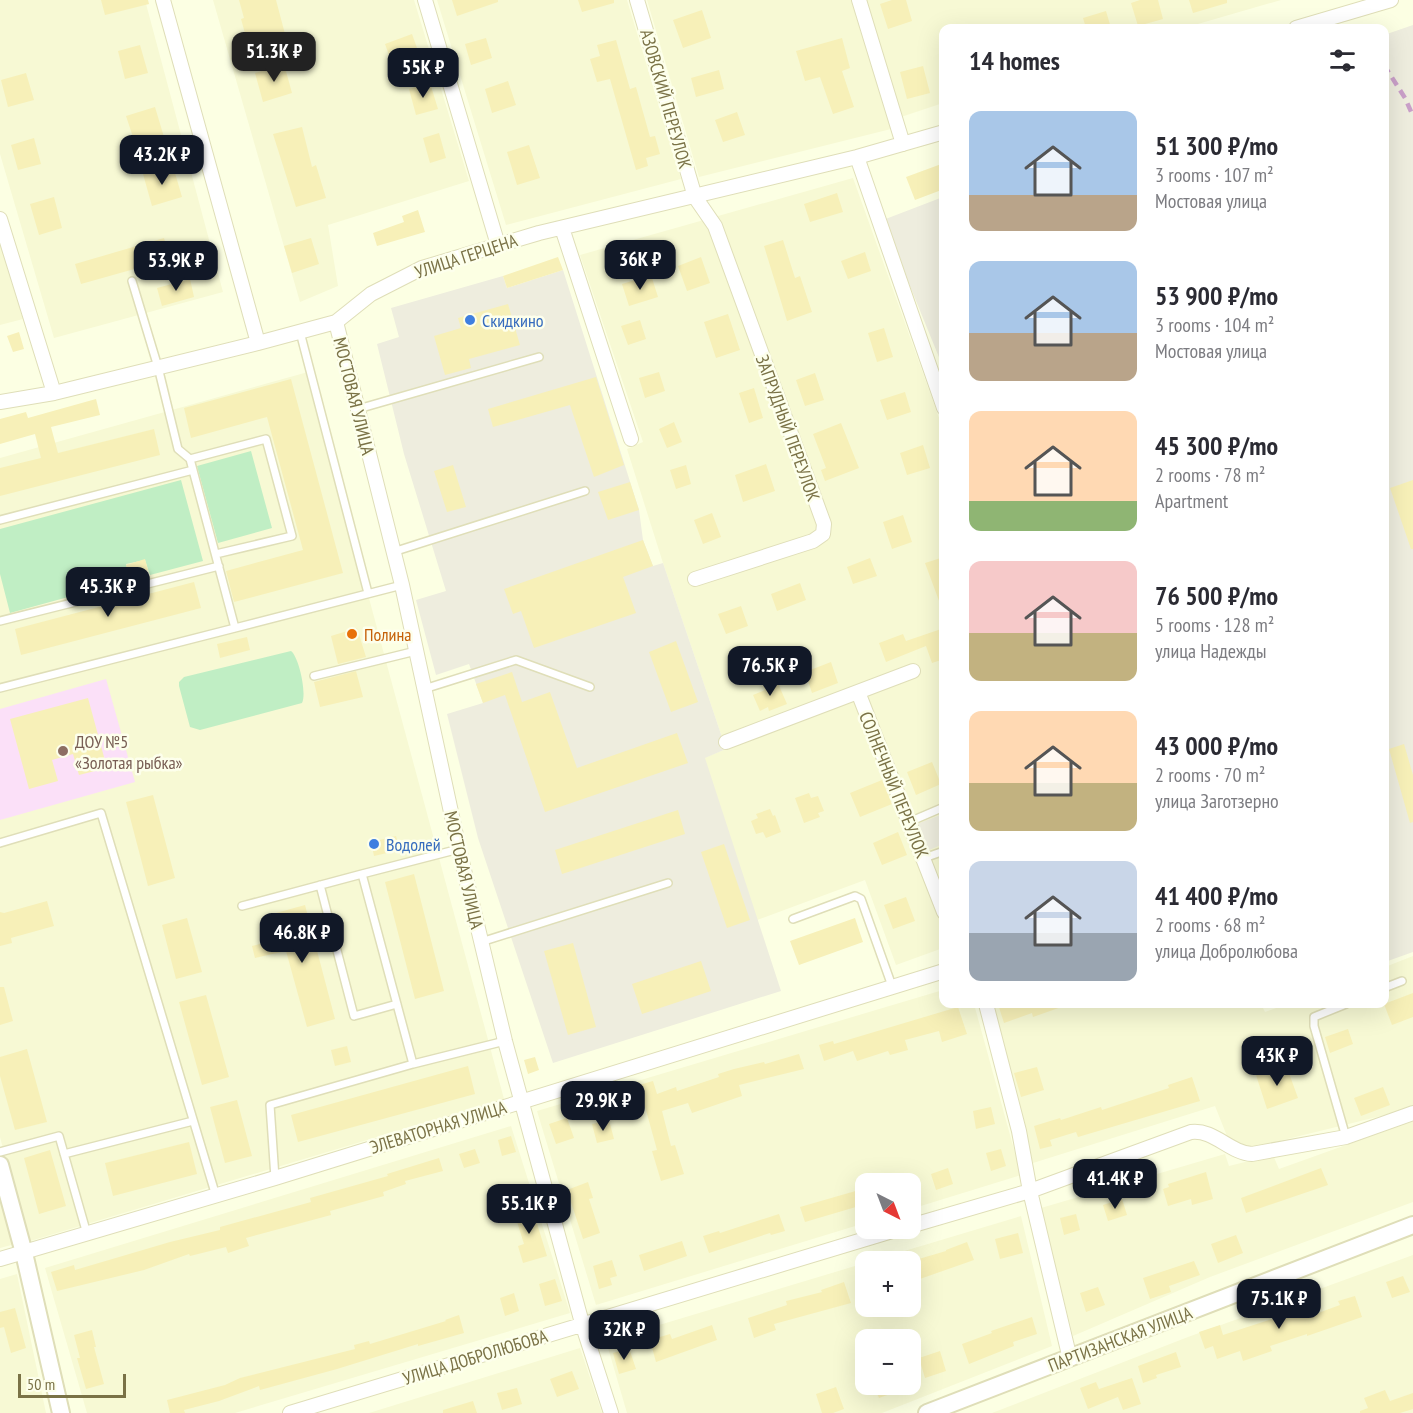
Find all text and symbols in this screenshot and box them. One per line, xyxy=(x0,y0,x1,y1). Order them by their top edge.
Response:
street label: АЗОВСКИЙ ПЕРЕУЛОК xyxy=(635,27,697,171)
pin: 51.3K ₽ xyxy=(219,32,329,83)
text: 51.3K ₽ xyxy=(246,38,302,64)
text: 14 homes xyxy=(969,44,1060,77)
icon: filters xyxy=(1326,44,1359,77)
pin: 55K ₽ xyxy=(381,48,465,99)
text: 55K ₽ xyxy=(402,54,444,80)
text: 51 300 ₽/mo xyxy=(1155,129,1278,162)
pin: 43.2K ₽ xyxy=(107,135,217,186)
icon: home xyxy=(1017,135,1089,207)
text: 43.2K ₽ xyxy=(134,141,190,167)
text: 3 rooms · 107 m² xyxy=(1155,162,1274,188)
text: Мостовая улица xyxy=(1155,188,1267,214)
street label: УЛИЦА ГЕРЦЕНА xyxy=(412,228,521,283)
pin: 36K ₽ xyxy=(598,240,682,291)
pin: 53.9K ₽ xyxy=(121,241,231,292)
text: 36K ₽ xyxy=(619,246,661,272)
text: 53.9K ₽ xyxy=(148,247,204,273)
text: 53 900 ₽/mo xyxy=(1155,279,1278,312)
icon: home xyxy=(1017,285,1089,357)
place label: Скидкино xyxy=(482,309,544,332)
text: 3 rooms · 104 m² xyxy=(1155,312,1274,338)
marker: Скидкино xyxy=(463,313,477,327)
street label: МОСТОВАЯ УЛИЦА xyxy=(328,335,380,458)
text: Мостовая улица xyxy=(1155,338,1267,364)
street label: ЗАПРУДНЫЙ ПЕРЕУЛОК xyxy=(751,352,825,504)
text: 45 300 ₽/mo xyxy=(1155,429,1278,462)
icon: home xyxy=(1017,435,1089,507)
text: 2 rooms · 78 m² xyxy=(1155,462,1265,488)
text: Apartment xyxy=(1155,488,1228,514)
pin: 45.3K ₽ xyxy=(53,567,163,618)
text: 45.3K ₽ xyxy=(80,573,136,599)
text: 76 500 ₽/mo xyxy=(1155,579,1278,612)
icon: home xyxy=(1017,585,1089,657)
text: 5 rooms · 128 m² xyxy=(1155,612,1274,638)
place label: Полина xyxy=(364,623,411,646)
marker: Полина xyxy=(345,627,359,641)
text: улица Надежды xyxy=(1155,638,1267,664)
pin: 76.5K ₽ xyxy=(715,646,825,697)
text: 76.5K ₽ xyxy=(742,652,798,678)
street label: СОЛНЕЧНЫЙ ПЕРЕУЛОК xyxy=(854,708,934,862)
text: 43 000 ₽/mo xyxy=(1155,729,1278,762)
place label: ДОУ №5 «Золотая рыбка» xyxy=(75,730,183,774)
icon: home xyxy=(1017,735,1089,807)
marker: ДОУ №5 «Золотая рыбка» xyxy=(56,744,70,758)
text: 2 rooms · 70 m² xyxy=(1155,762,1265,788)
text: улица Заготзерно xyxy=(1155,788,1279,814)
street label: МОСТОВАЯ УЛИЦА xyxy=(439,809,489,932)
place label: Водолей xyxy=(386,833,441,856)
marker: Водолей xyxy=(367,837,381,851)
text: 41 400 ₽/mo xyxy=(1155,879,1278,912)
icon: home xyxy=(1017,885,1089,957)
text: 2 rooms · 68 m² xyxy=(1155,912,1265,938)
pin: 46.8K ₽ xyxy=(247,913,357,964)
text: 46.8K ₽ xyxy=(274,919,330,945)
text: улица Добролюбова xyxy=(1155,938,1298,964)
pin: 43K ₽ xyxy=(1235,1036,1319,1087)
text: 43K ₽ xyxy=(1256,1042,1298,1068)
pin: 29.9K ₽ xyxy=(548,1081,658,1132)
text: 29.9K ₽ xyxy=(575,1087,631,1113)
street label: ЭЛЕВАТОРНАЯ УЛИЦА xyxy=(367,1095,510,1159)
pin: 41.4K ₽ xyxy=(1060,1159,1170,1210)
text: 41.4K ₽ xyxy=(1087,1165,1143,1191)
north arrow xyxy=(855,1173,921,1239)
map controls xyxy=(855,1173,921,1395)
pin: 55.1K ₽ xyxy=(474,1184,584,1235)
text: 55.1K ₽ xyxy=(501,1190,557,1216)
button: + xyxy=(855,1251,921,1317)
pin: 75.1K ₽ xyxy=(1224,1279,1334,1330)
text: 75.1K ₽ xyxy=(1251,1285,1307,1311)
street label: ПАРТИЗАНСКАЯ УЛИЦА xyxy=(1045,1301,1196,1377)
pin: 32K ₽ xyxy=(582,1310,666,1361)
text: 32K ₽ xyxy=(603,1316,645,1342)
street label: УЛИЦА ДОБРОЛЮБОВА xyxy=(400,1324,551,1390)
button: − xyxy=(855,1329,921,1395)
scale bar xyxy=(18,1371,126,1398)
text: 50 m xyxy=(27,1374,55,1394)

